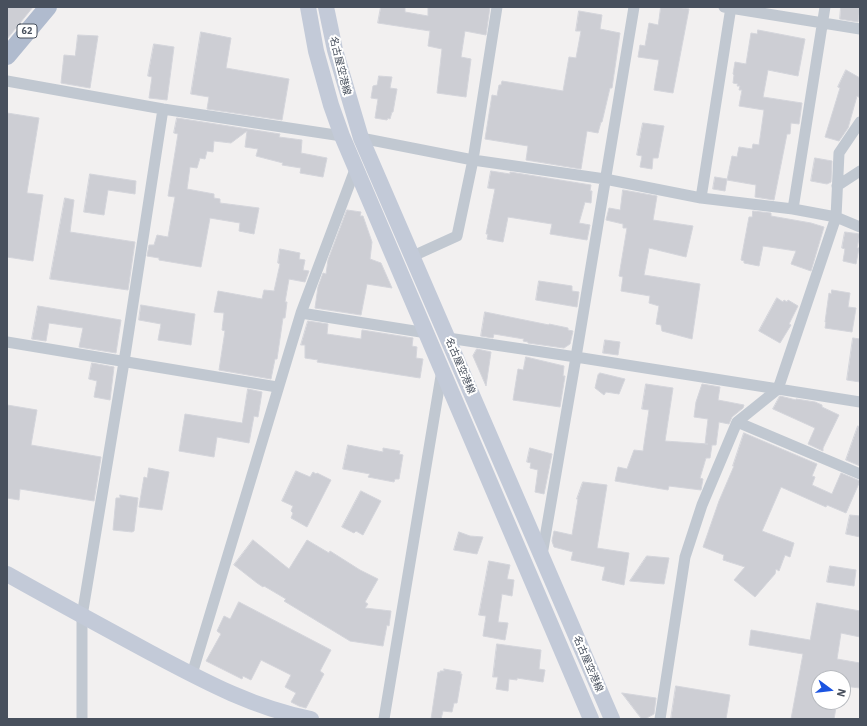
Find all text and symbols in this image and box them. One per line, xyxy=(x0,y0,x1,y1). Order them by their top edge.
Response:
road number: 62 xyxy=(17,24,37,38)
street label: 名古屋空港線 xyxy=(327,35,353,97)
street label: 名古屋空港線 xyxy=(443,336,477,396)
street label: 名古屋空港線 xyxy=(571,634,605,694)
north arrow xyxy=(811,670,851,710)
text: N xyxy=(834,687,849,699)

